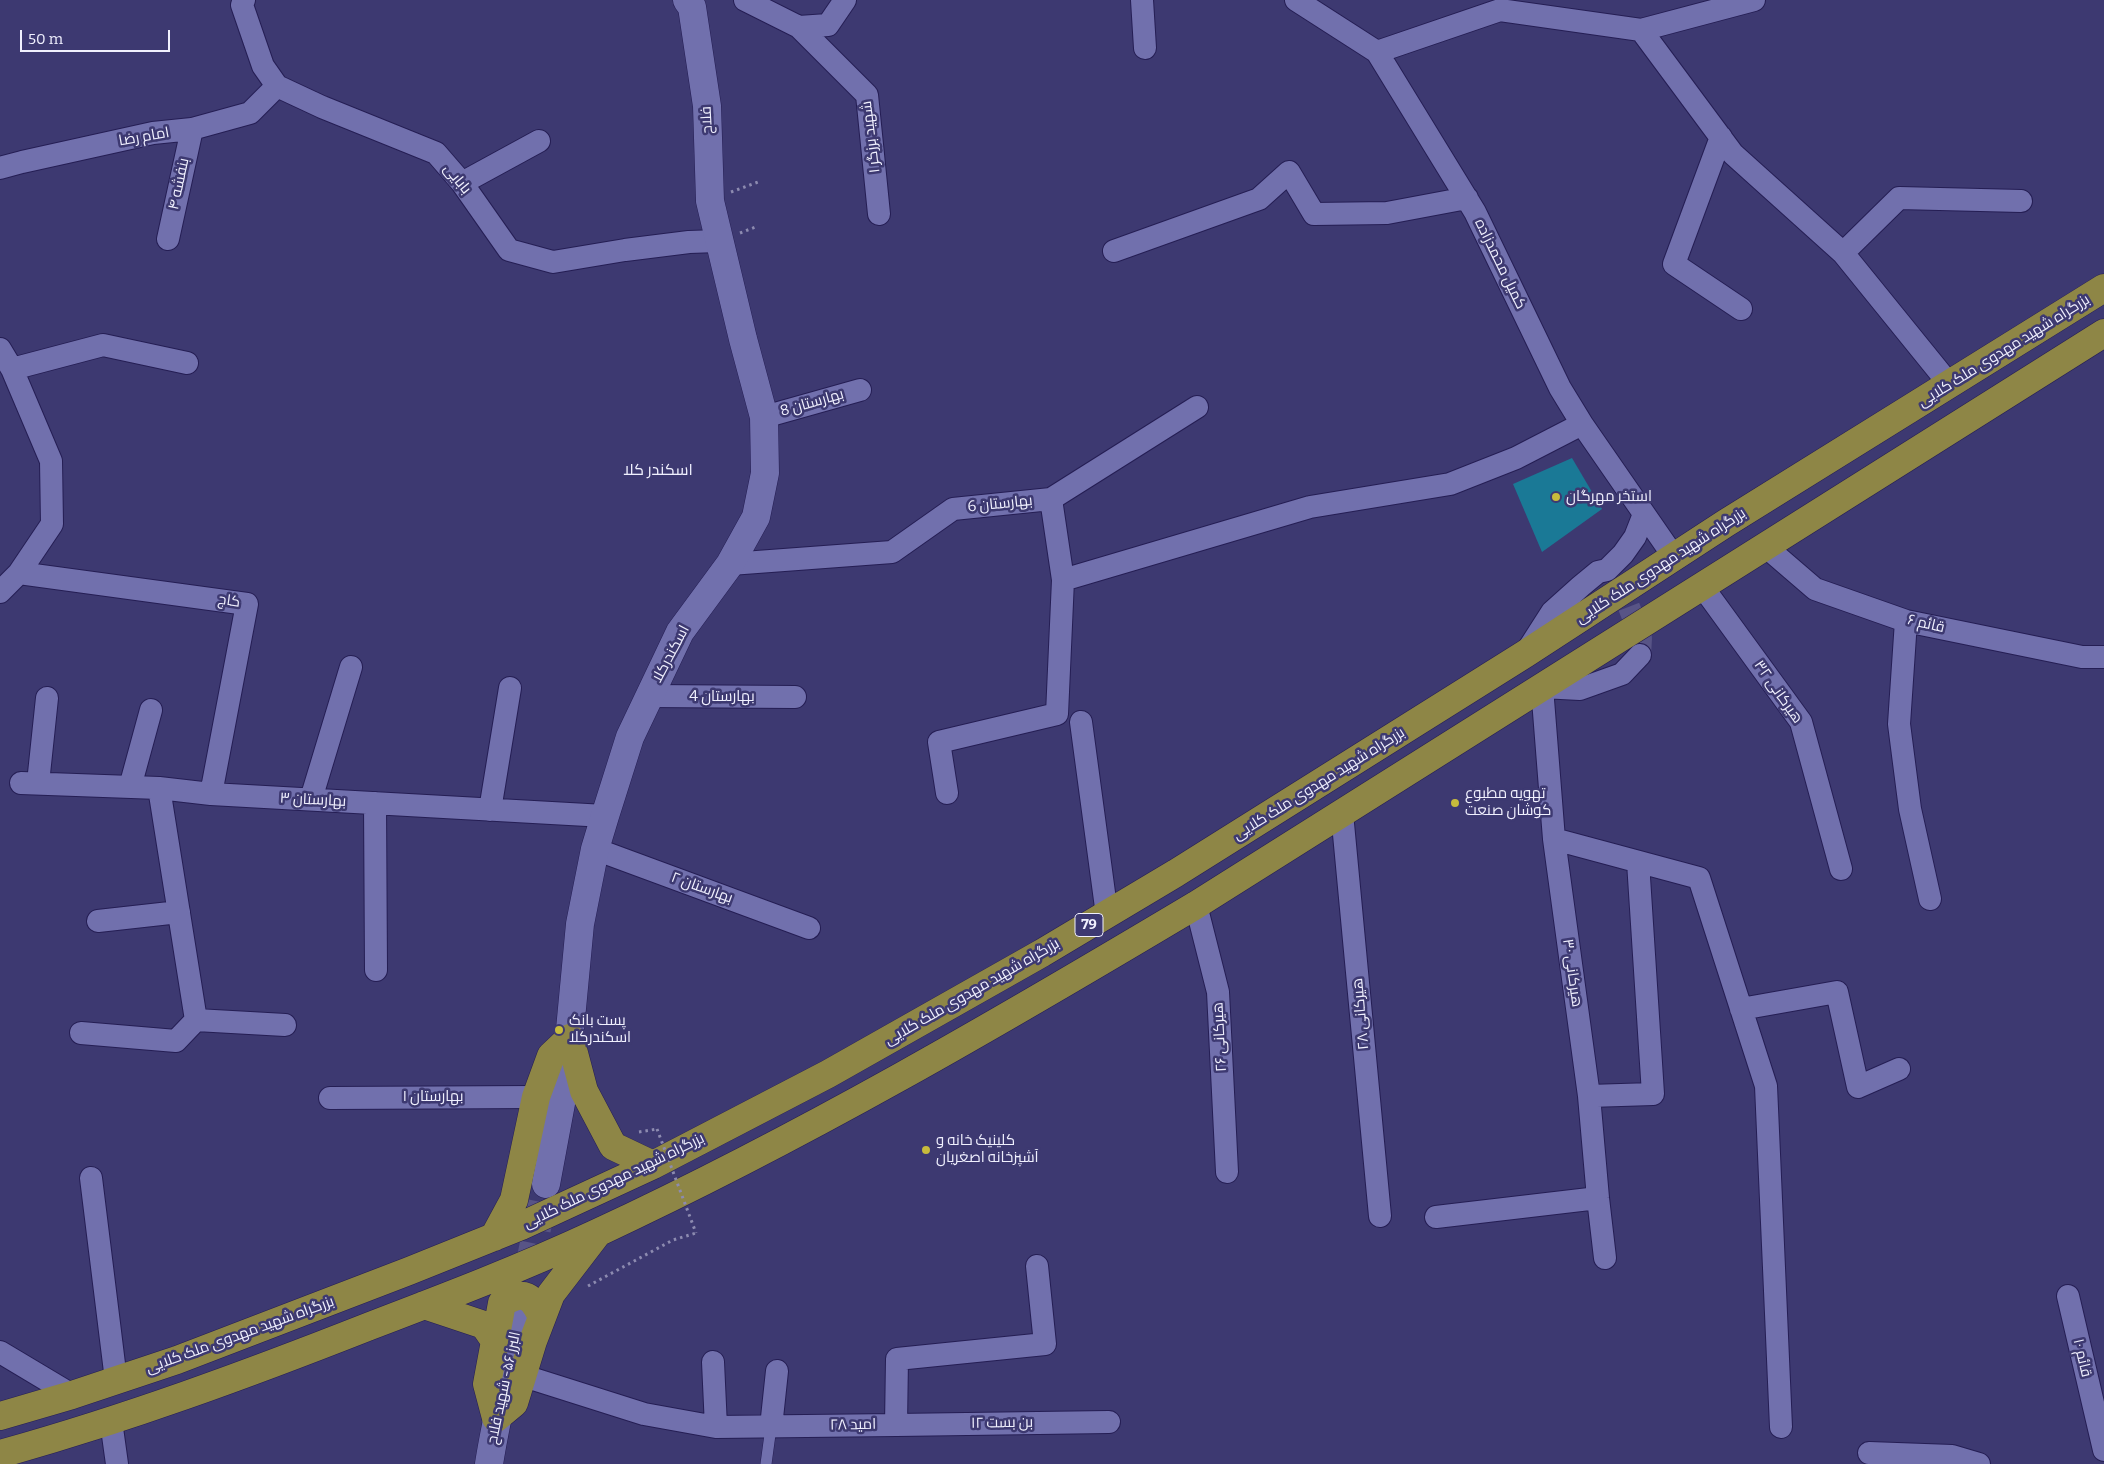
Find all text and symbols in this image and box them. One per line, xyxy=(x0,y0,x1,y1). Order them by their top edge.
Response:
scale bar xyxy=(22,20,172,52)
text: 50 m xyxy=(28,30,63,48)
street label: شهید برزگر ۱ xyxy=(858,100,884,174)
street label: فلاح xyxy=(697,106,717,134)
street label: امام رضا xyxy=(117,124,171,150)
street label: بنفشه ۴ xyxy=(165,156,193,212)
street label: بابایی xyxy=(439,160,475,198)
street label: کمیل محمدزاده xyxy=(1470,216,1530,312)
street label: بزرگراه شهید مهدوی ملک کلایی xyxy=(1915,291,2093,411)
street label: بهارستان 8 xyxy=(778,385,846,421)
district label: اسکندر کلا xyxy=(623,461,693,481)
place label: استخر مهرگان xyxy=(1566,488,1652,506)
marker: استخر مهرگان xyxy=(1550,491,1562,503)
street label: بهارستان 6 xyxy=(967,492,1033,516)
street label: بزرگراه شهید مهدوی ملک کلایی xyxy=(1573,504,1749,628)
street label: کاج xyxy=(217,591,241,611)
street label: قائم ۶ xyxy=(1906,611,1946,637)
street label: اسکندرکلا xyxy=(648,622,694,686)
street label: هیرکانی ۳۲ xyxy=(1750,657,1806,727)
street label: بهارستان 4 xyxy=(689,688,755,706)
street label: بزرگراه شهید مهدوی ملک کلایی xyxy=(1230,724,1408,844)
place label: تهویه مطبوع کوشان صنعت xyxy=(1465,785,1551,820)
street label: بهارستان ۳ xyxy=(279,789,347,811)
marker: تهویه مطبوع کوشان صنعت xyxy=(1449,797,1461,809)
street label: بهارستان ۲ xyxy=(669,869,735,907)
road number: 79 xyxy=(1075,914,1103,936)
street label: بزرگراه شهید مهدوی ملک کلایی xyxy=(881,934,1063,1050)
street label: هیرکانی ۳۰ xyxy=(1558,938,1586,1008)
street label: هیرکانی ۲۸ xyxy=(1349,977,1373,1051)
street label: هیرکانی ۲۶ xyxy=(1209,1002,1231,1072)
place label: پست بانک اسکندرکلا xyxy=(569,1012,631,1047)
marker: پست بانک اسکندرکلا xyxy=(553,1024,565,1036)
street label: بهارستان ۱ xyxy=(402,1088,464,1106)
street label: بزرگراه شهید مهدوی ملک کلایی xyxy=(521,1129,707,1233)
place label: کلینیک خانه و آشپزخانه اصغریان xyxy=(936,1132,1039,1167)
marker: کلینیک خانه و آشپزخانه اصغریان xyxy=(920,1144,932,1156)
street label: بزرگراه شهید مهدوی ملک کلایی xyxy=(143,1293,337,1377)
street label: البرز ۵۶- شهید فلاح xyxy=(483,1330,525,1446)
street label: قائم ۱۰ xyxy=(2069,1337,2095,1379)
street label: بن بست ۱۲ xyxy=(971,1413,1033,1433)
street label: امید ۲۸ xyxy=(830,1416,876,1434)

